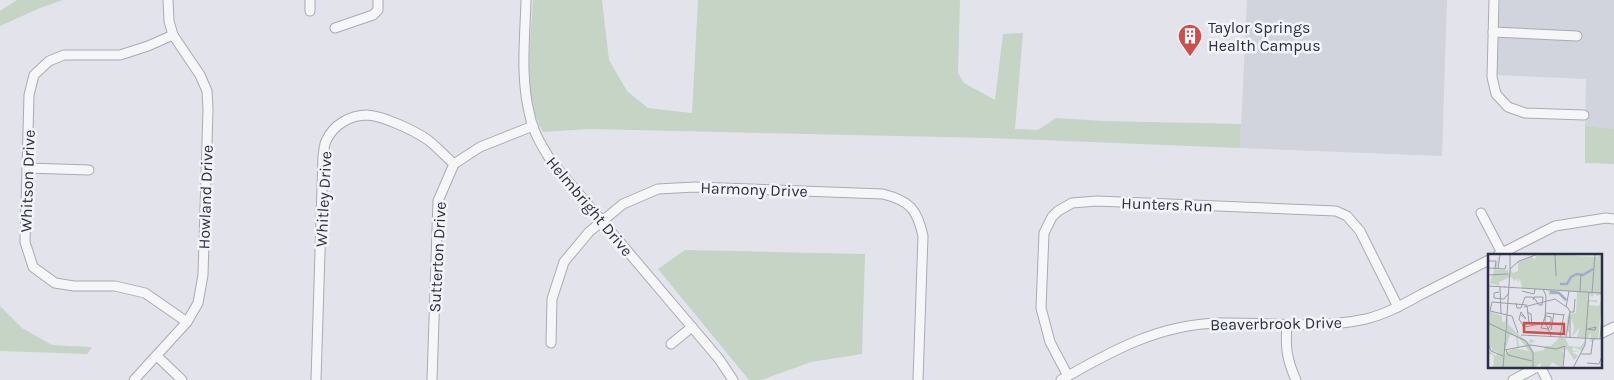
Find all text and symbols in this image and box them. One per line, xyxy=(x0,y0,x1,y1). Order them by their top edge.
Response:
place label: Taylor Springs Health Campus xyxy=(1208,18,1321,55)
building icon: Taylor Springs Health Campus xyxy=(1177,23,1203,57)
street label: Whitson Drive xyxy=(16,129,39,233)
street label: Howland Drive xyxy=(194,144,217,250)
street label: Whitley Drive xyxy=(311,151,336,247)
street label: Helmbright Drive xyxy=(542,153,637,260)
street label: Harmony Drive xyxy=(700,178,808,201)
street label: Hunters Run xyxy=(1121,193,1213,216)
street label: Sutterton Drive xyxy=(425,201,450,313)
inset map xyxy=(1488,254,1602,368)
street label: Beaverbrook Drive xyxy=(1210,313,1342,334)

